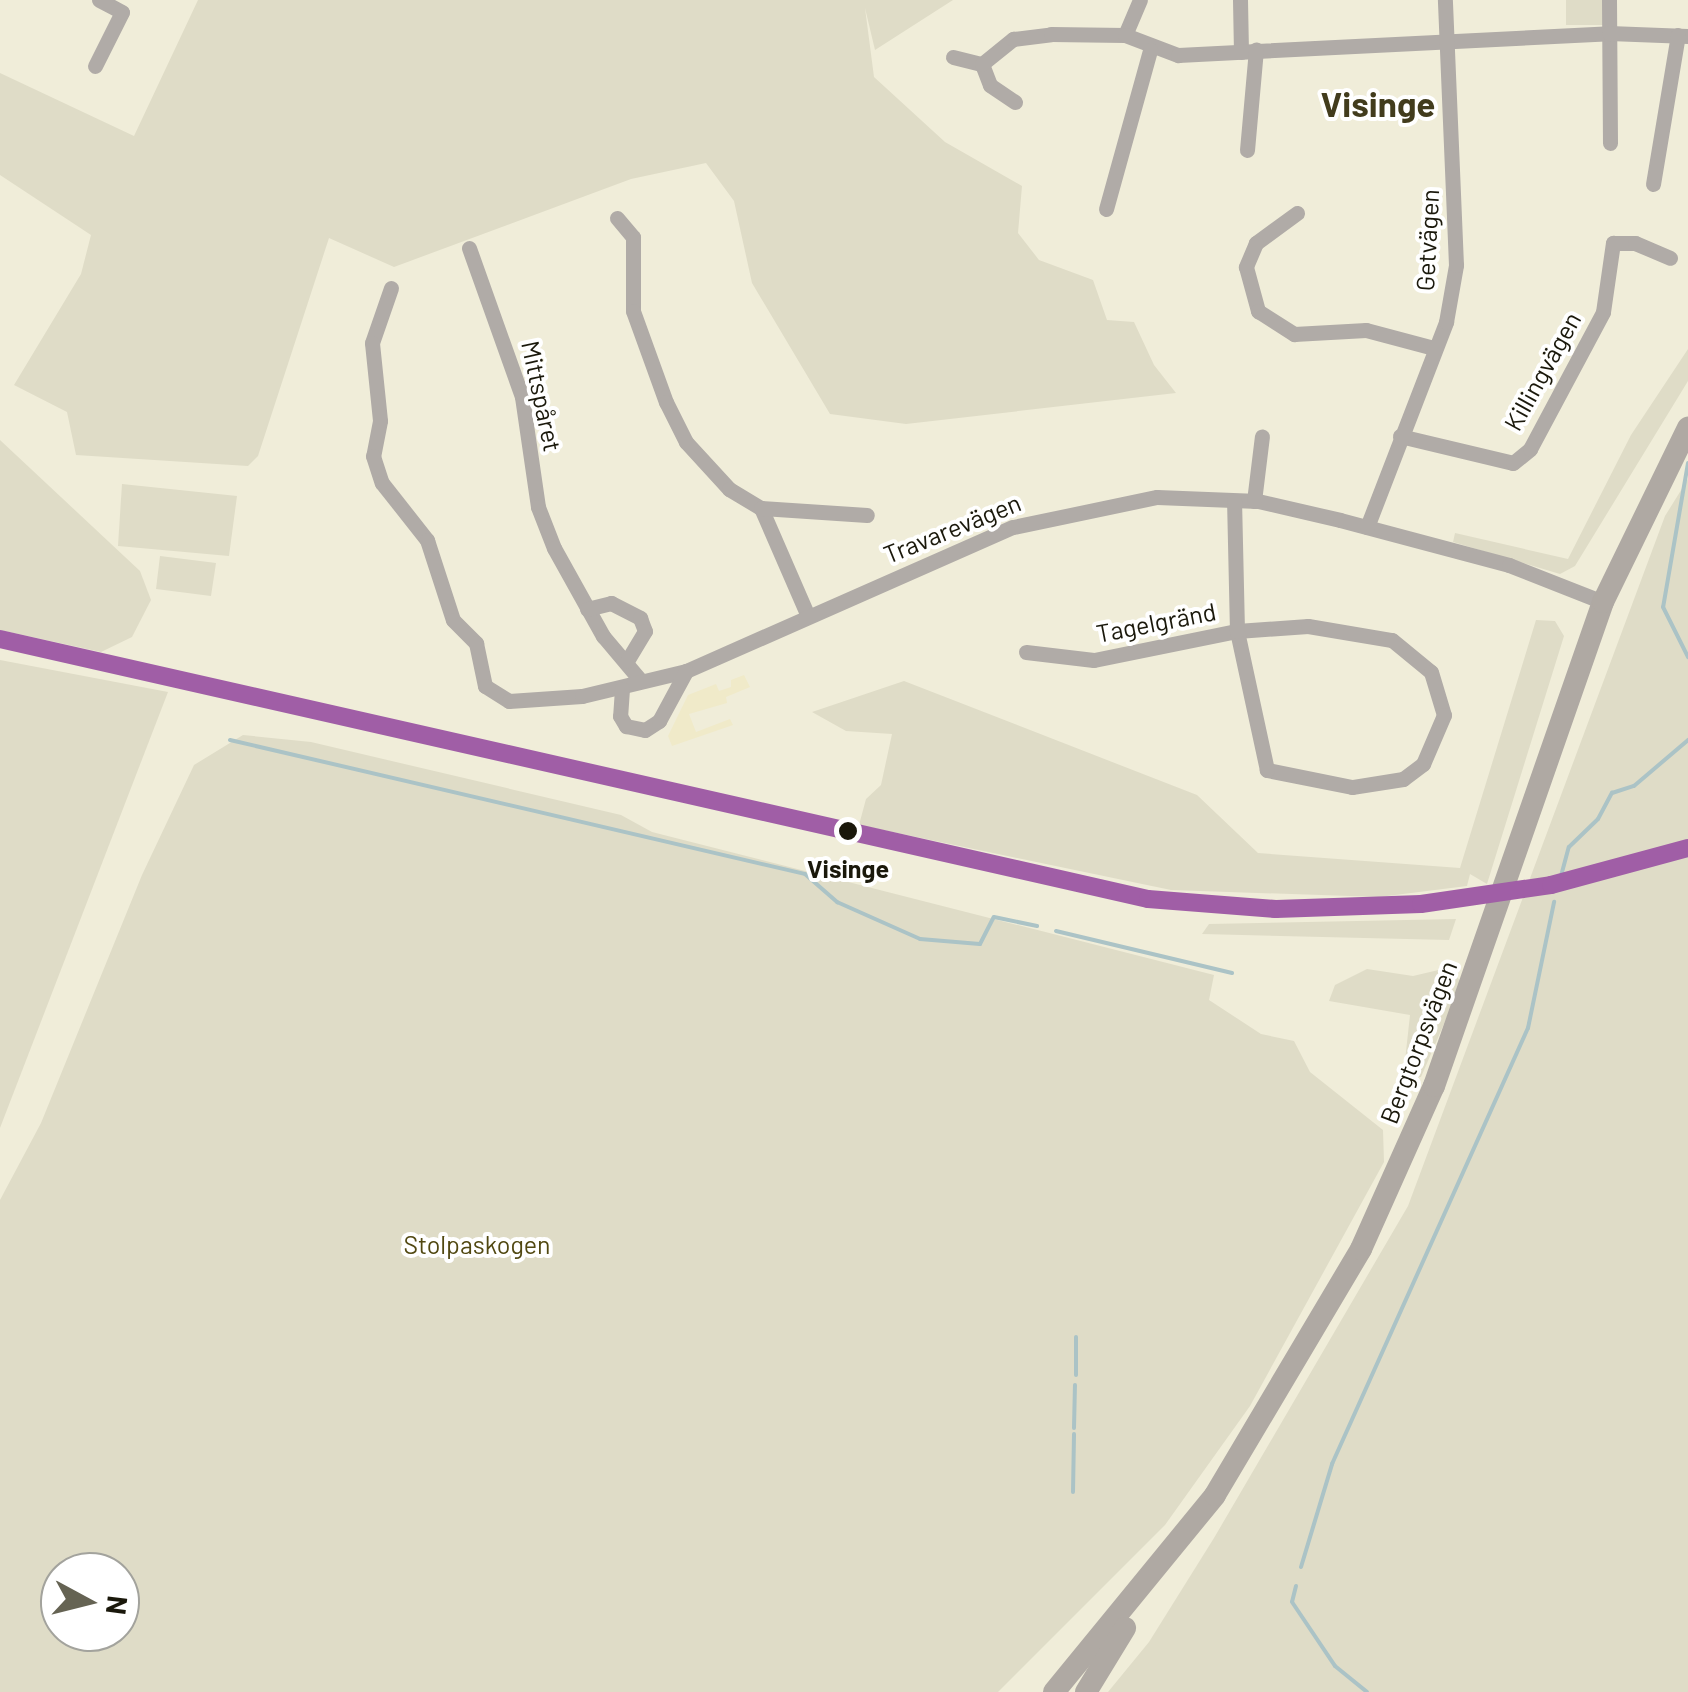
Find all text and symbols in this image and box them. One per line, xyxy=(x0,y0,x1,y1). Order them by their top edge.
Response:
district label: Visinge xyxy=(1321,82,1435,124)
street label: Getvägen xyxy=(1409,188,1445,292)
street label: Killingvägen xyxy=(1497,306,1587,436)
street label: Mittspåret xyxy=(516,338,568,454)
street label: Travarevägen xyxy=(879,487,1025,569)
street label: Tagelgränd xyxy=(1094,596,1218,648)
marker: Visinge xyxy=(831,814,865,848)
place label: Visinge xyxy=(807,853,889,883)
street label: Bergtorpsvägen xyxy=(1373,956,1463,1128)
park label: Stolpaskogen xyxy=(403,1229,551,1259)
north arrow xyxy=(40,1552,140,1652)
text: N xyxy=(100,1594,136,1617)

